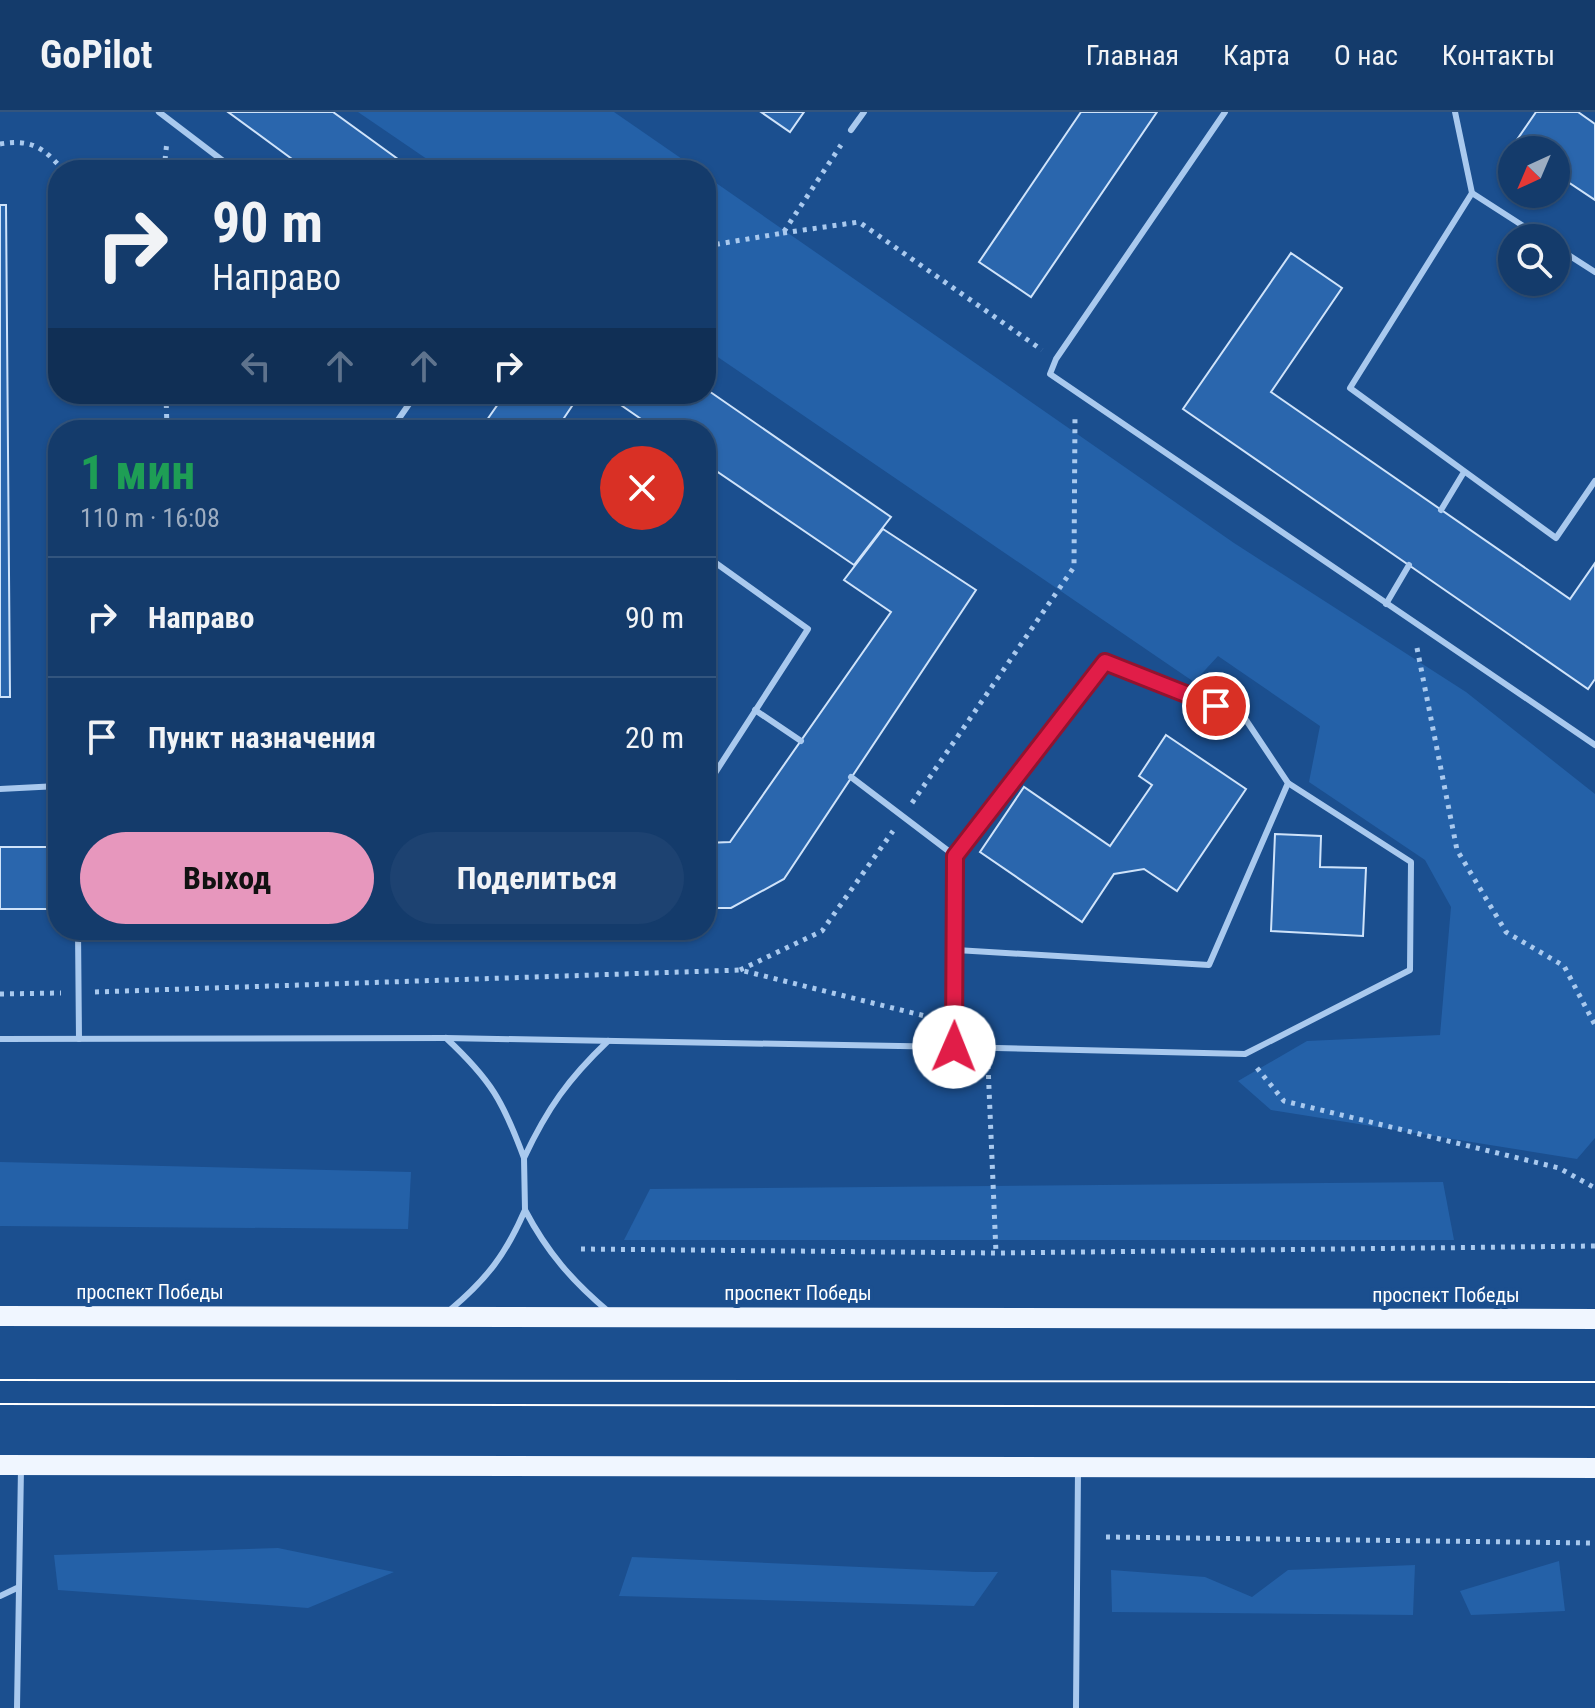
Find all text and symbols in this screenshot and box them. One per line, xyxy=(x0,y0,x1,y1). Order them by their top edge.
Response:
text: GoPilot xyxy=(40,33,152,77)
text: Главная xyxy=(1086,39,1179,72)
text: Карта xyxy=(1223,39,1290,72)
text: О нас xyxy=(1334,39,1398,72)
text: Контакты xyxy=(1442,39,1555,72)
north arrow xyxy=(1498,136,1570,208)
map controls xyxy=(1498,136,1570,296)
text: 90 m xyxy=(212,190,323,256)
icon: right xyxy=(80,192,184,296)
button: search xyxy=(1498,224,1570,296)
text: Направо xyxy=(212,257,341,299)
icon: left xyxy=(234,344,278,388)
icon: ahead xyxy=(318,344,362,388)
icon: ahead xyxy=(402,344,446,388)
icon: right xyxy=(486,344,530,388)
text: 1 мин xyxy=(80,444,195,501)
button: close xyxy=(600,446,684,530)
text: 110 m · 16:08 xyxy=(80,503,220,533)
icon: right xyxy=(80,595,124,639)
text: Направо xyxy=(148,600,254,635)
text: 90 m xyxy=(625,600,684,635)
pin xyxy=(1182,672,1250,740)
icon: arrive xyxy=(1194,684,1238,728)
icon: arrive xyxy=(80,715,124,759)
text: Пункт назначения xyxy=(148,720,376,755)
text: 20 m xyxy=(625,720,684,755)
button: Выход xyxy=(80,832,374,924)
button: Поделиться xyxy=(390,832,684,924)
position arrow xyxy=(912,1005,996,1089)
street label: проспект Победы xyxy=(76,1280,224,1304)
street label: проспект Победы xyxy=(724,1281,872,1305)
street label: проспект Победы xyxy=(1372,1283,1520,1307)

